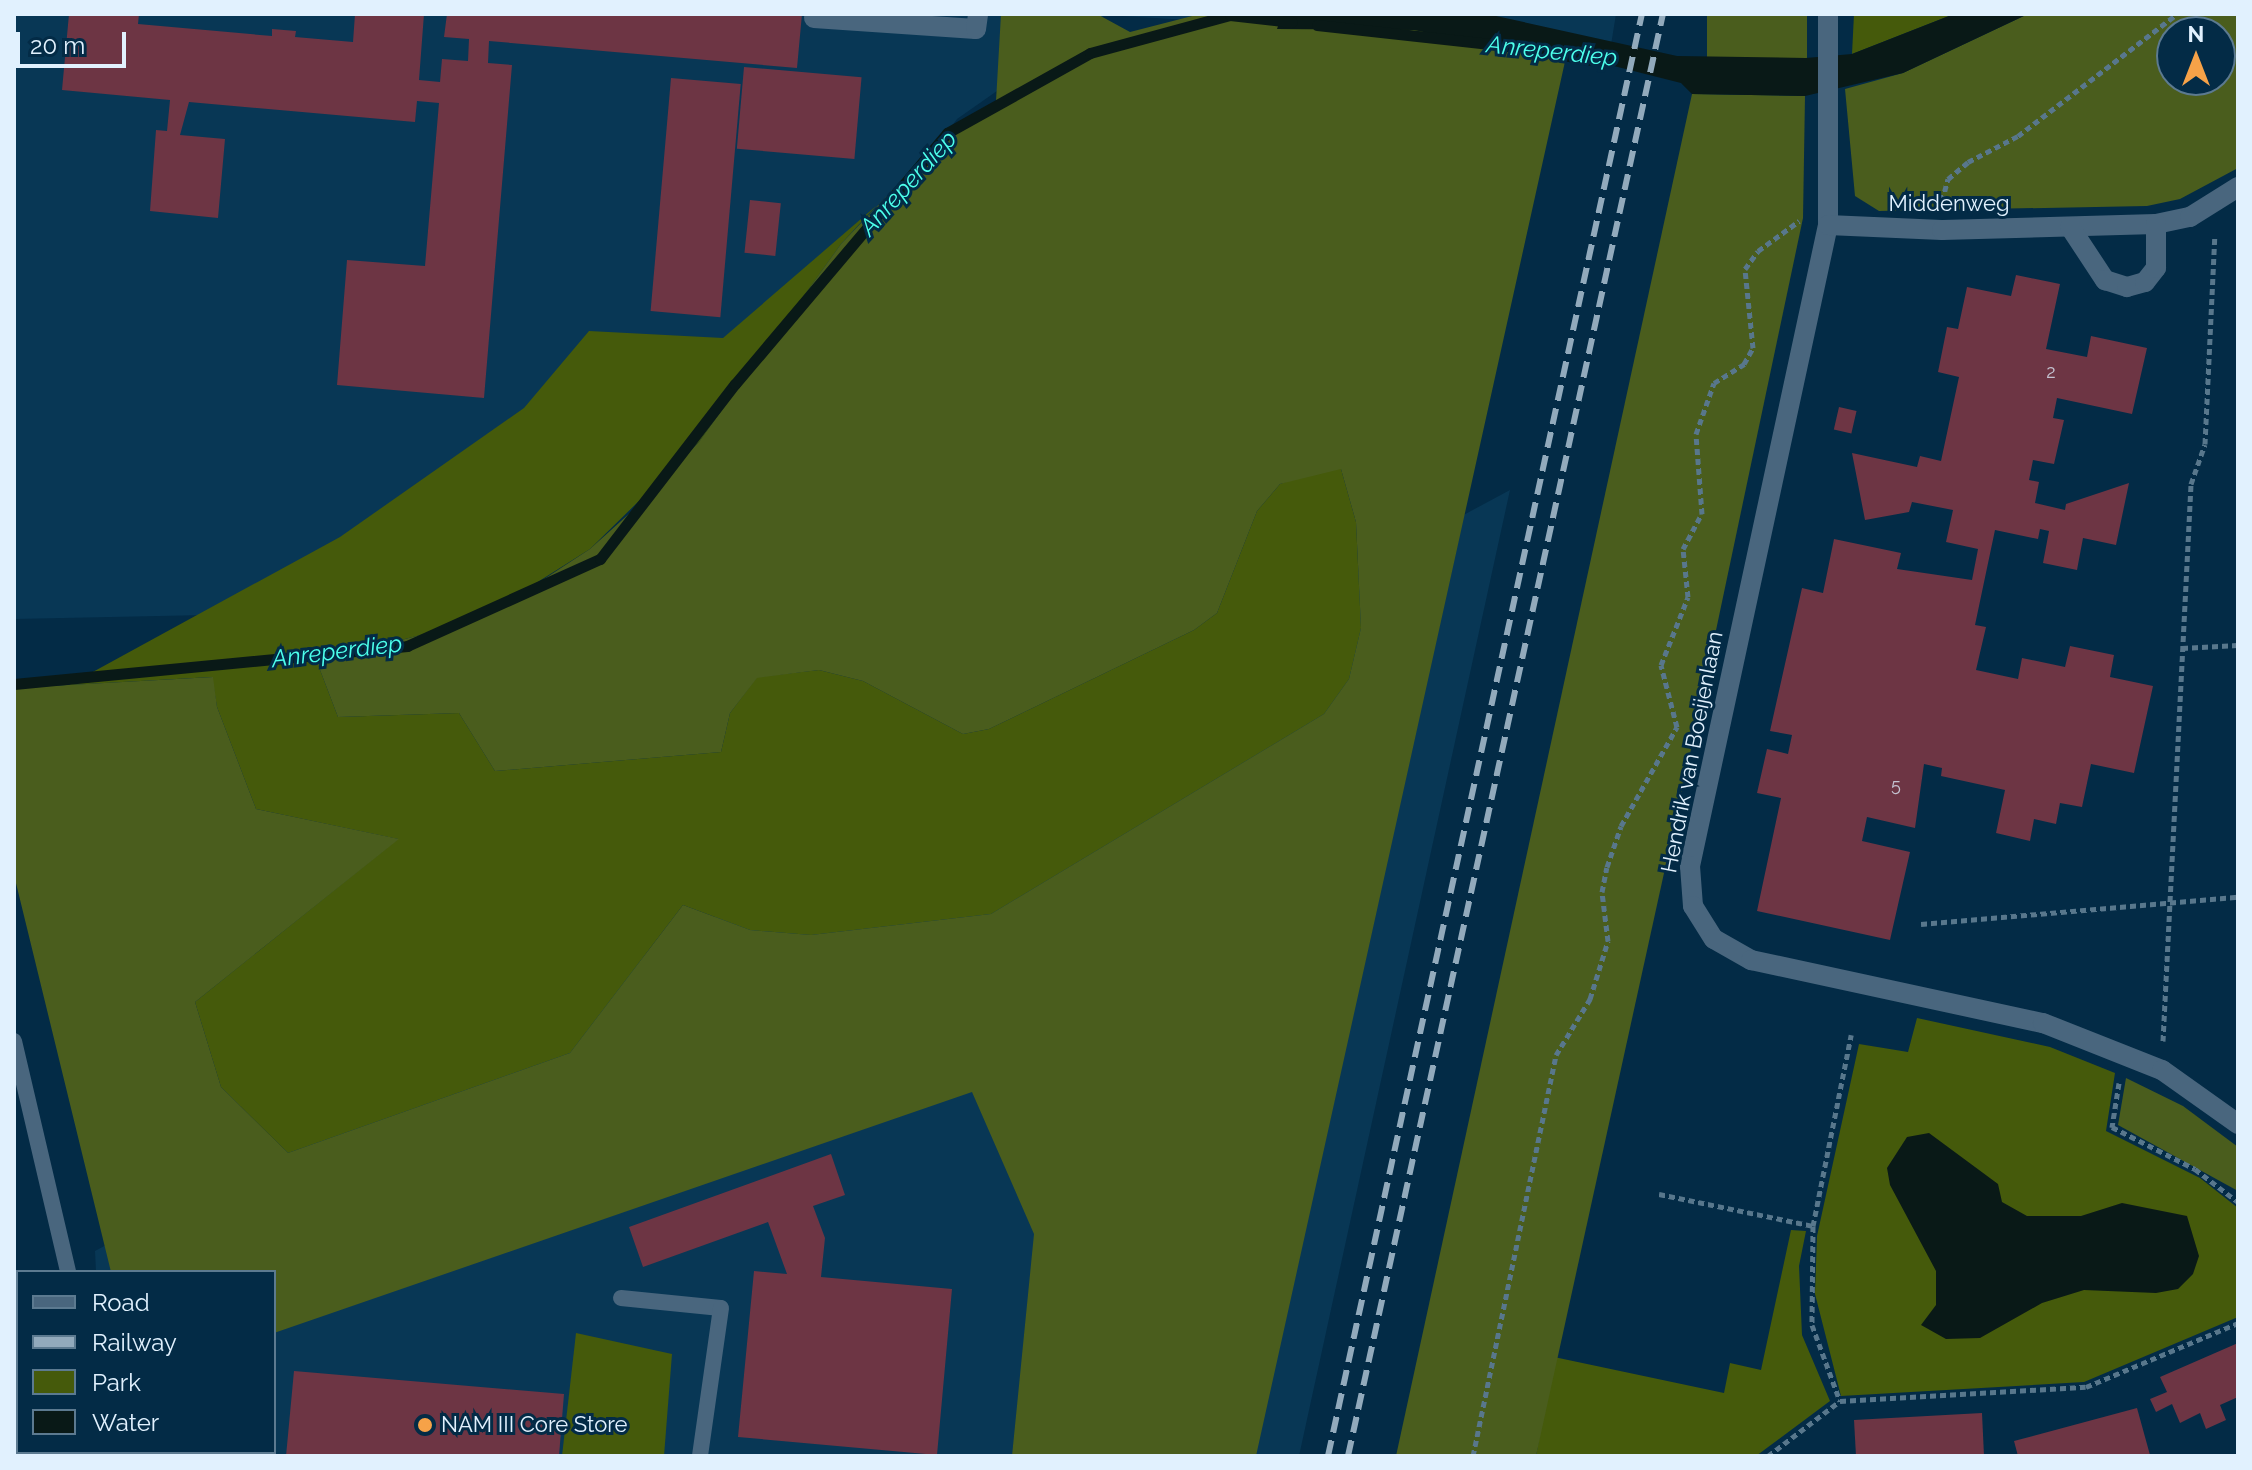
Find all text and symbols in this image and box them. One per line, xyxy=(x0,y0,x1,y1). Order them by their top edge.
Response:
scale bar xyxy=(20,16,130,66)
north arrow xyxy=(2156,16,2236,96)
text: N xyxy=(2188,21,2204,47)
water label: Anreperdiep xyxy=(1485,30,1619,72)
text: 20 m xyxy=(30,31,85,60)
water label: Anreperdiep xyxy=(853,125,963,241)
street label: Middenweg xyxy=(1889,191,2009,217)
house number: 2 xyxy=(2046,361,2056,383)
water label: Anreperdiep xyxy=(270,629,404,673)
street label: Hendrik van Boeijenlaan xyxy=(1656,629,1728,875)
house number: 5 xyxy=(1891,774,1901,796)
legend xyxy=(16,1270,276,1454)
text: Road xyxy=(92,1288,150,1317)
text: Railway xyxy=(92,1328,177,1357)
text: Park xyxy=(92,1368,141,1397)
text: Water xyxy=(92,1408,159,1437)
place label: NAM III Core Store xyxy=(441,1412,628,1438)
marker: NAM III Core Store xyxy=(416,1416,434,1434)

